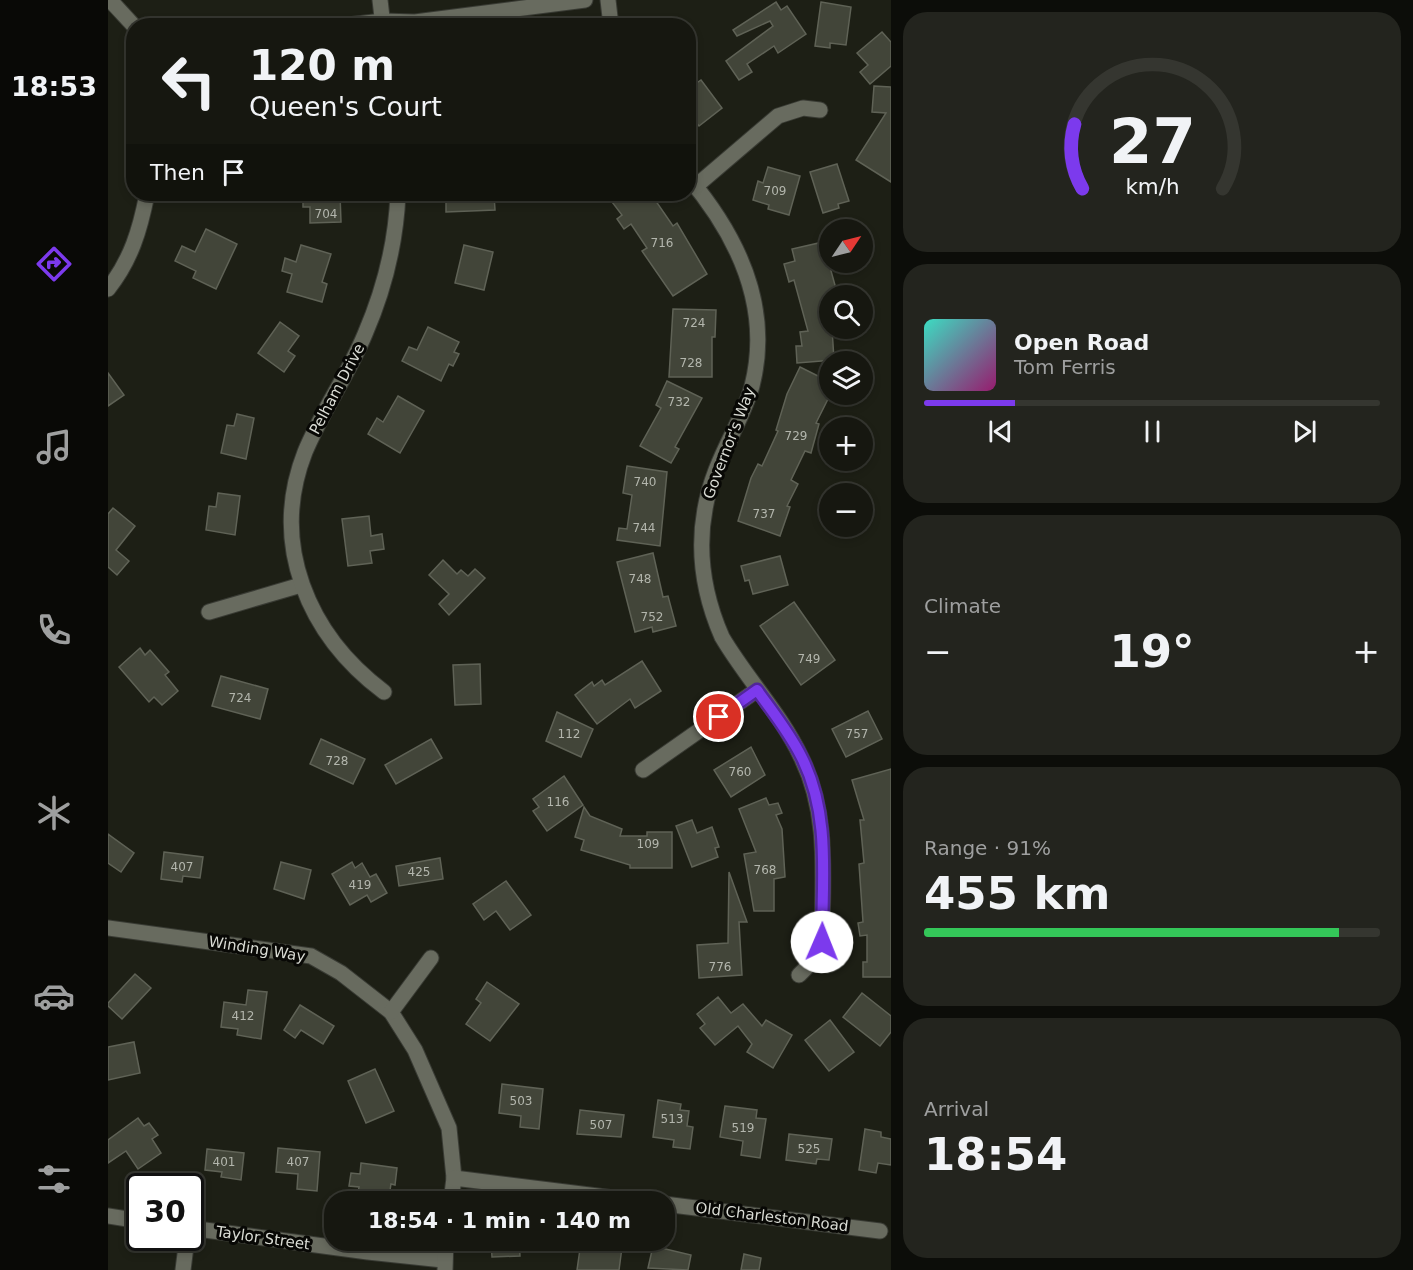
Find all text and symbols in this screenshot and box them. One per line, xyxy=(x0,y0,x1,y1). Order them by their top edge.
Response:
text: 120 m xyxy=(249,41,395,90)
icon: left xyxy=(150,42,228,120)
text: 18:53 xyxy=(11,71,97,102)
text: Queen's Court xyxy=(249,91,442,122)
text: 27 xyxy=(1109,105,1195,178)
icon: arrive xyxy=(217,156,250,189)
text: Then xyxy=(150,160,205,185)
text: km/h xyxy=(1125,174,1179,199)
house number: 709 xyxy=(764,184,786,198)
house number: 704 xyxy=(315,207,337,221)
north arrow xyxy=(819,219,873,273)
map controls xyxy=(819,219,873,537)
house number: 716 xyxy=(651,236,673,250)
icon: directions xyxy=(33,243,75,285)
button: search xyxy=(819,285,873,339)
house number: 724 xyxy=(683,316,705,330)
text: Open Road xyxy=(1014,330,1149,355)
street label: Pelham Drive xyxy=(306,341,368,437)
button: layers xyxy=(819,351,873,405)
text: Tom Ferris xyxy=(1014,355,1116,379)
house number: 728 xyxy=(680,356,702,370)
street label: Governor's Way xyxy=(699,384,759,501)
house number: 732 xyxy=(668,395,690,409)
icon: previous xyxy=(984,415,1017,448)
icon: pause xyxy=(1136,415,1169,448)
icon: next xyxy=(1288,415,1321,448)
button: + xyxy=(819,417,873,471)
icon: music xyxy=(33,426,75,468)
house number: 729 xyxy=(785,429,807,443)
house number: 740 xyxy=(634,475,656,489)
button: − xyxy=(819,483,873,537)
house number: 737 xyxy=(753,507,775,521)
house number: 744 xyxy=(633,521,655,535)
house number: 748 xyxy=(629,572,651,586)
text: Climate xyxy=(924,594,1001,618)
icon: phone xyxy=(33,609,75,651)
house number: 752 xyxy=(641,610,663,624)
text: 19° xyxy=(1109,625,1195,678)
text: − xyxy=(924,632,952,671)
text: + xyxy=(1352,632,1380,671)
house number: 749 xyxy=(798,652,820,666)
house number: 724 xyxy=(229,691,251,705)
pin xyxy=(693,691,744,742)
icon: arrive xyxy=(702,700,735,733)
house number: 112 xyxy=(558,727,580,741)
house number: 757 xyxy=(846,727,868,741)
house number: 728 xyxy=(326,754,348,768)
house number: 760 xyxy=(729,765,751,779)
icon: climate xyxy=(33,792,75,834)
house number: 116 xyxy=(547,795,569,809)
text: Range · 91% xyxy=(924,836,1051,860)
house number: 109 xyxy=(637,837,659,851)
house number: 407 xyxy=(171,860,193,874)
house number: 768 xyxy=(754,863,776,877)
house number: 425 xyxy=(408,865,430,879)
text: 455 km xyxy=(924,867,1110,920)
house number: 419 xyxy=(349,878,371,892)
position arrow xyxy=(790,910,854,974)
street label: Winding Way xyxy=(207,932,307,966)
house number: 776 xyxy=(709,960,731,974)
icon: car xyxy=(33,975,75,1017)
house number: 412 xyxy=(232,1009,254,1023)
house number: 503 xyxy=(510,1094,532,1108)
text: Arrival xyxy=(924,1097,989,1121)
house number: 513 xyxy=(661,1112,683,1126)
house number: 507 xyxy=(590,1118,612,1132)
house number: 519 xyxy=(732,1121,754,1135)
text: 18:54 xyxy=(924,1128,1067,1181)
house number: 525 xyxy=(798,1142,820,1156)
house number: 401 xyxy=(213,1155,235,1169)
house number: 407 xyxy=(287,1155,309,1169)
icon: filters xyxy=(33,1158,75,1200)
speed limit sign: 30 xyxy=(126,1173,204,1251)
street label: Old Charleston Road xyxy=(695,1199,849,1235)
text: 18:54 · 1 min · 140 m xyxy=(368,1208,631,1233)
street label: Taylor Street xyxy=(214,1222,311,1254)

